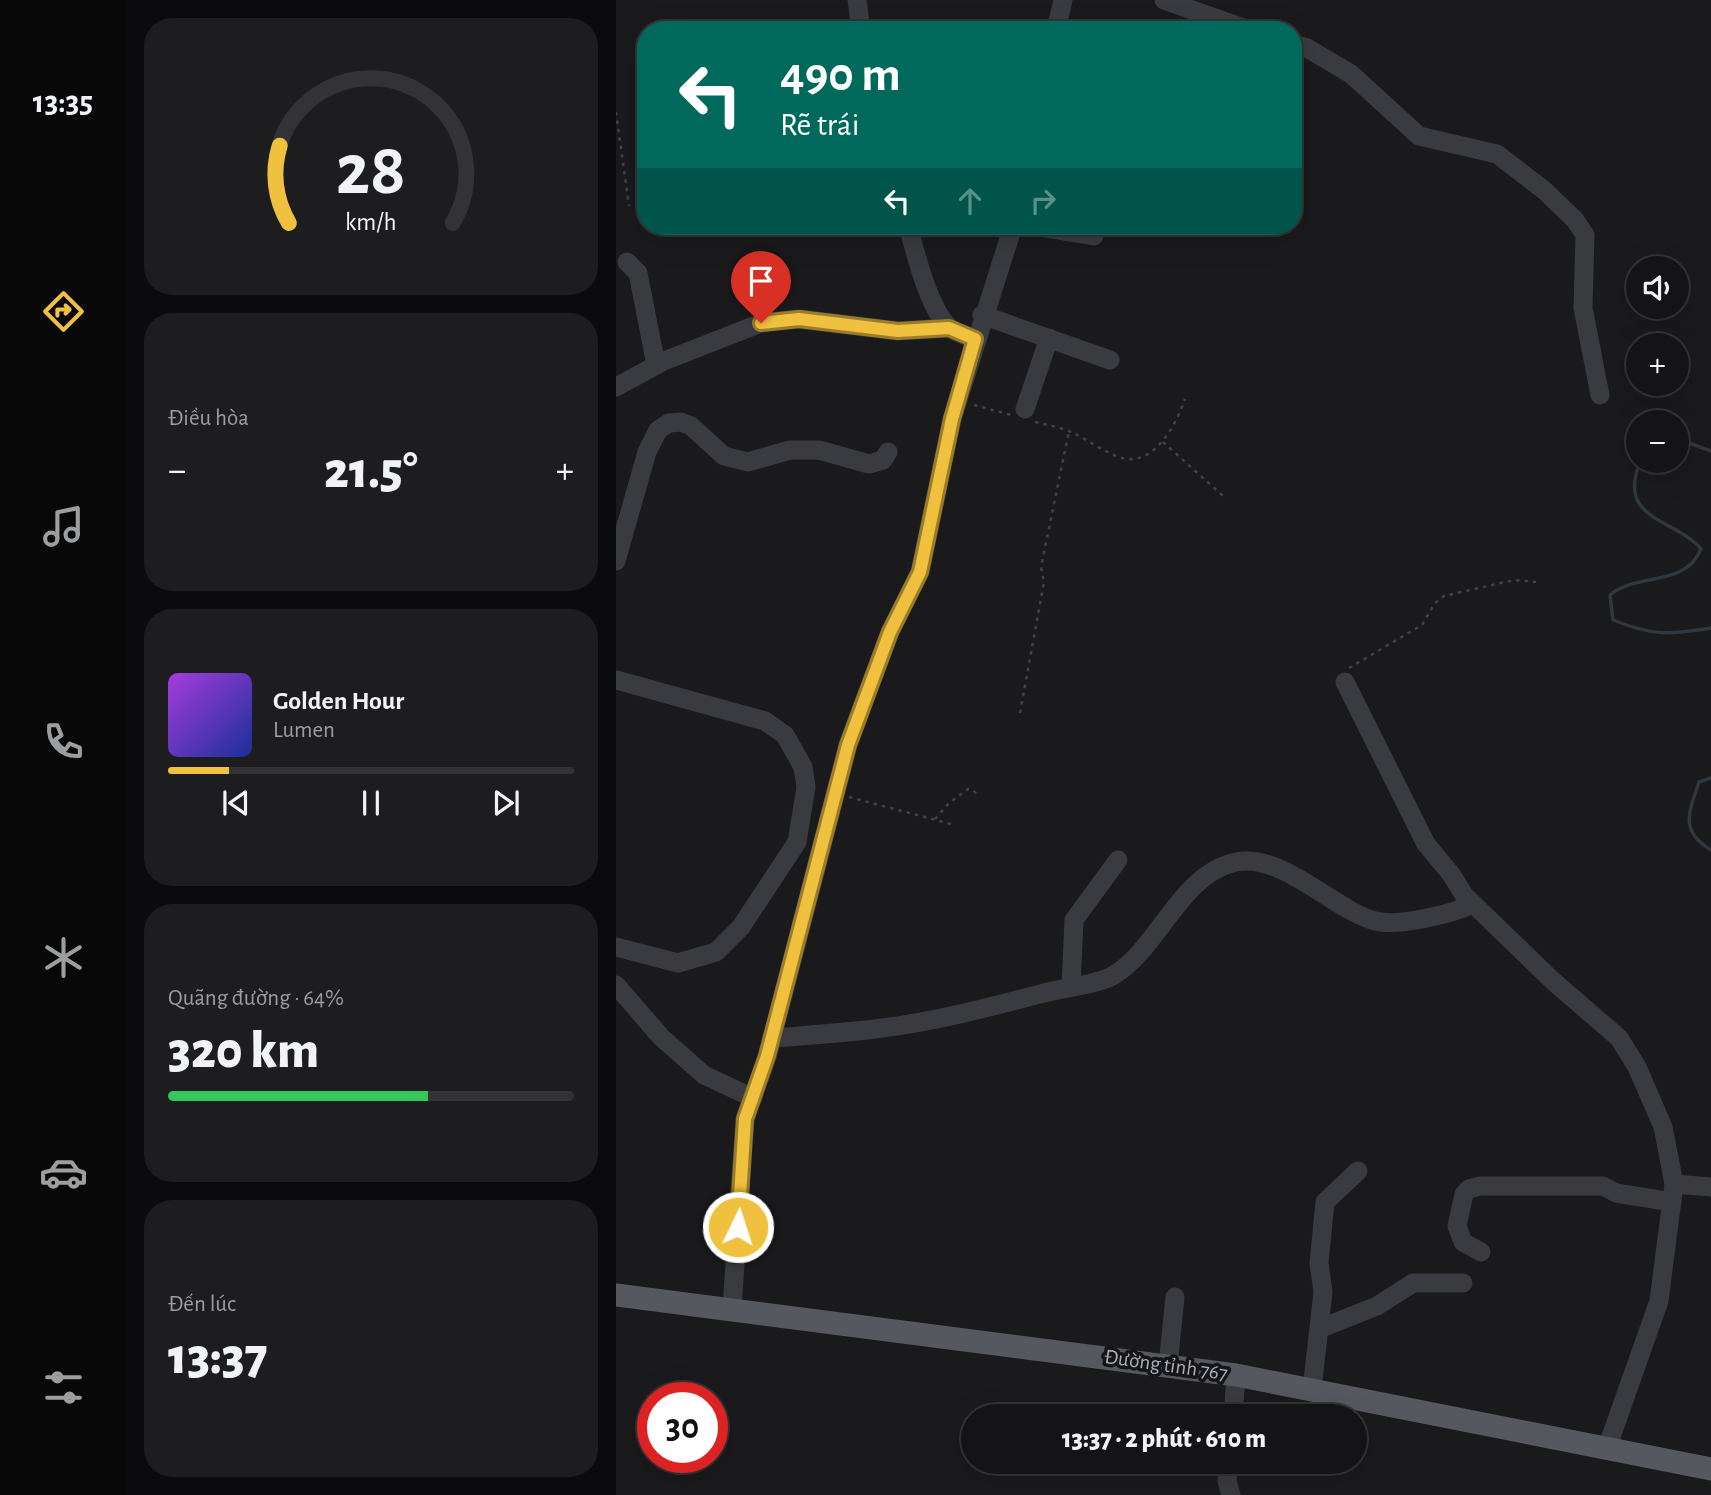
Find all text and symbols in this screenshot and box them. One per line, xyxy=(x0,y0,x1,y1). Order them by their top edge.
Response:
icon: left xyxy=(665,49,756,140)
text: 490 m xyxy=(780,51,901,100)
text: 13:35 xyxy=(33,86,93,118)
text: Rẽ trái xyxy=(780,109,859,141)
text: 28 xyxy=(336,135,406,208)
icon: left xyxy=(878,182,916,220)
icon: ahead xyxy=(951,182,989,220)
icon: right xyxy=(1024,182,1062,220)
text: km/h xyxy=(345,210,397,235)
pin xyxy=(731,251,791,323)
map controls xyxy=(1626,256,1689,473)
button: sound xyxy=(1626,256,1689,319)
icon: arrive xyxy=(742,262,780,300)
icon: directions xyxy=(39,287,88,336)
button: + xyxy=(1626,333,1689,396)
text: Điều hòa xyxy=(168,407,249,430)
button: − xyxy=(1626,410,1689,473)
text: 21.5° xyxy=(324,445,418,497)
text: − xyxy=(168,452,186,490)
text: + xyxy=(556,452,574,490)
icon: music xyxy=(39,502,88,551)
text: Golden Hour xyxy=(273,688,404,714)
icon: phone xyxy=(39,717,88,766)
text: Lumen xyxy=(273,719,335,742)
icon: previous xyxy=(217,784,255,822)
icon: pause xyxy=(352,784,390,822)
icon: next xyxy=(487,784,525,822)
icon: climate xyxy=(39,933,88,982)
text: Quãng đường · 64% xyxy=(168,987,344,1010)
text: 320 km xyxy=(168,1025,319,1077)
icon: car xyxy=(39,1148,88,1197)
position arrow xyxy=(701,1190,775,1264)
text: Đến lúc xyxy=(168,1293,236,1316)
text: 13:37 xyxy=(168,1331,268,1383)
street label: Đường tỉnh 767 xyxy=(1103,1346,1229,1384)
icon: filters xyxy=(39,1363,88,1412)
speed limit sign: 30 xyxy=(637,1382,728,1473)
text: 13:37 · 2 phút · 610 m xyxy=(1062,1426,1266,1452)

